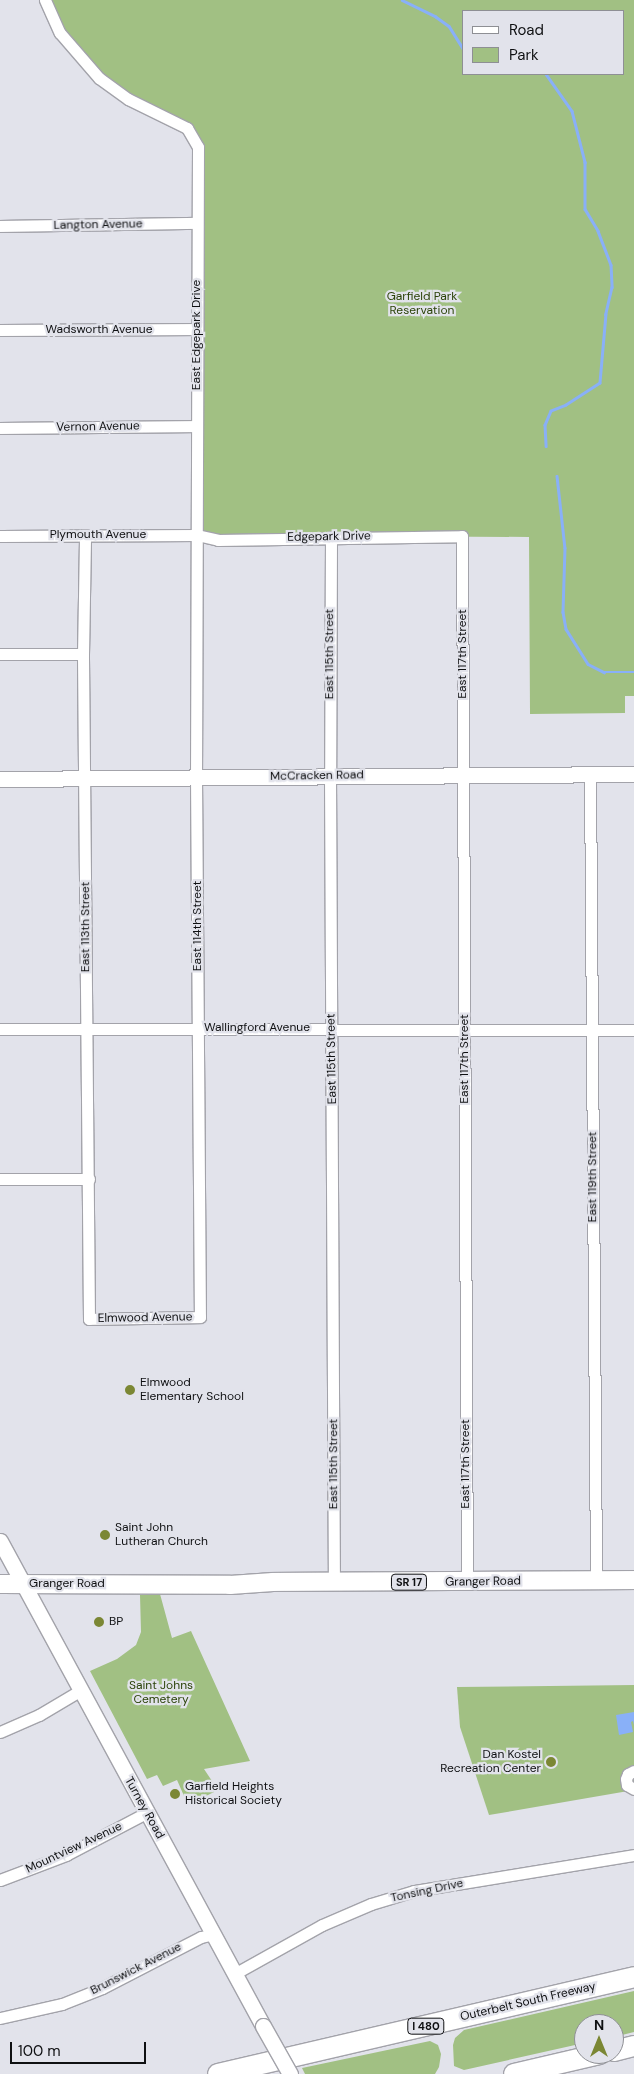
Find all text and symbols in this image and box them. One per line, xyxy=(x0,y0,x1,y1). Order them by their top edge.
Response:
legend xyxy=(462,10,624,75)
text: Road xyxy=(509,20,544,40)
text: Park xyxy=(509,45,539,65)
street label: Langton Avenue xyxy=(53,217,143,233)
street label: East Edgepark Drive xyxy=(190,280,204,390)
park label: Garfield Park Reservation xyxy=(387,290,457,318)
street label: Wadsworth Avenue xyxy=(46,323,152,337)
street label: Vernon Avenue xyxy=(56,419,140,435)
street label: Plymouth Avenue xyxy=(50,528,146,542)
street label: Edgepark Drive xyxy=(287,529,371,545)
street label: East 115th Street xyxy=(323,609,337,699)
street label: East 117th Street xyxy=(456,609,470,699)
street label: McCracken Road xyxy=(270,768,364,784)
street label: East 114th Street xyxy=(191,881,205,971)
street label: East 113th Street xyxy=(79,882,93,972)
street label: East 115th Street xyxy=(324,1014,340,1104)
street label: East 117th Street xyxy=(458,1014,472,1104)
street label: Wallingford Avenue xyxy=(204,1021,310,1035)
street label: East 119th Street xyxy=(586,1132,600,1222)
street label: Elmwood Avenue xyxy=(97,1310,193,1326)
place label: Elmwood Elementary School xyxy=(140,1376,244,1404)
marker: Elmwood Elementary School xyxy=(124,1384,136,1396)
street label: East 115th Street xyxy=(327,1419,341,1509)
street label: East 117th Street xyxy=(459,1419,473,1509)
place label: Saint John Lutheran Church xyxy=(115,1521,208,1549)
marker: Saint John Lutheran Church xyxy=(99,1529,111,1541)
road number: SR 17 xyxy=(390,1574,428,1590)
street label: Granger Road xyxy=(445,1574,521,1590)
street label: Granger Road xyxy=(29,1577,105,1591)
place label: BP xyxy=(109,1615,123,1629)
marker: BP xyxy=(93,1616,105,1628)
park label: Saint Johns Cemetery xyxy=(129,1679,193,1707)
place label: Dan Kostel Recreation Center xyxy=(440,1748,541,1776)
marker: Dan Kostel Recreation Center xyxy=(545,1756,557,1768)
street label: Turney Road xyxy=(121,1774,167,1842)
place label: Garfield Heights Historical Society xyxy=(185,1780,282,1808)
marker: Garfield Heights Historical Society xyxy=(169,1788,181,1800)
street label: Mountview Avenue xyxy=(24,1819,124,1877)
street label: Tonsing Drive xyxy=(389,1876,465,1906)
street label: Brunswick Avenue xyxy=(88,1940,184,1998)
street label: Outerbelt South Freeway xyxy=(459,1979,597,2025)
north arrow xyxy=(574,2014,624,2064)
text: N xyxy=(594,2016,604,2034)
road number: I 480 xyxy=(407,2018,445,2034)
scale bar xyxy=(12,2032,149,2064)
text: 100 m xyxy=(18,2041,61,2061)

